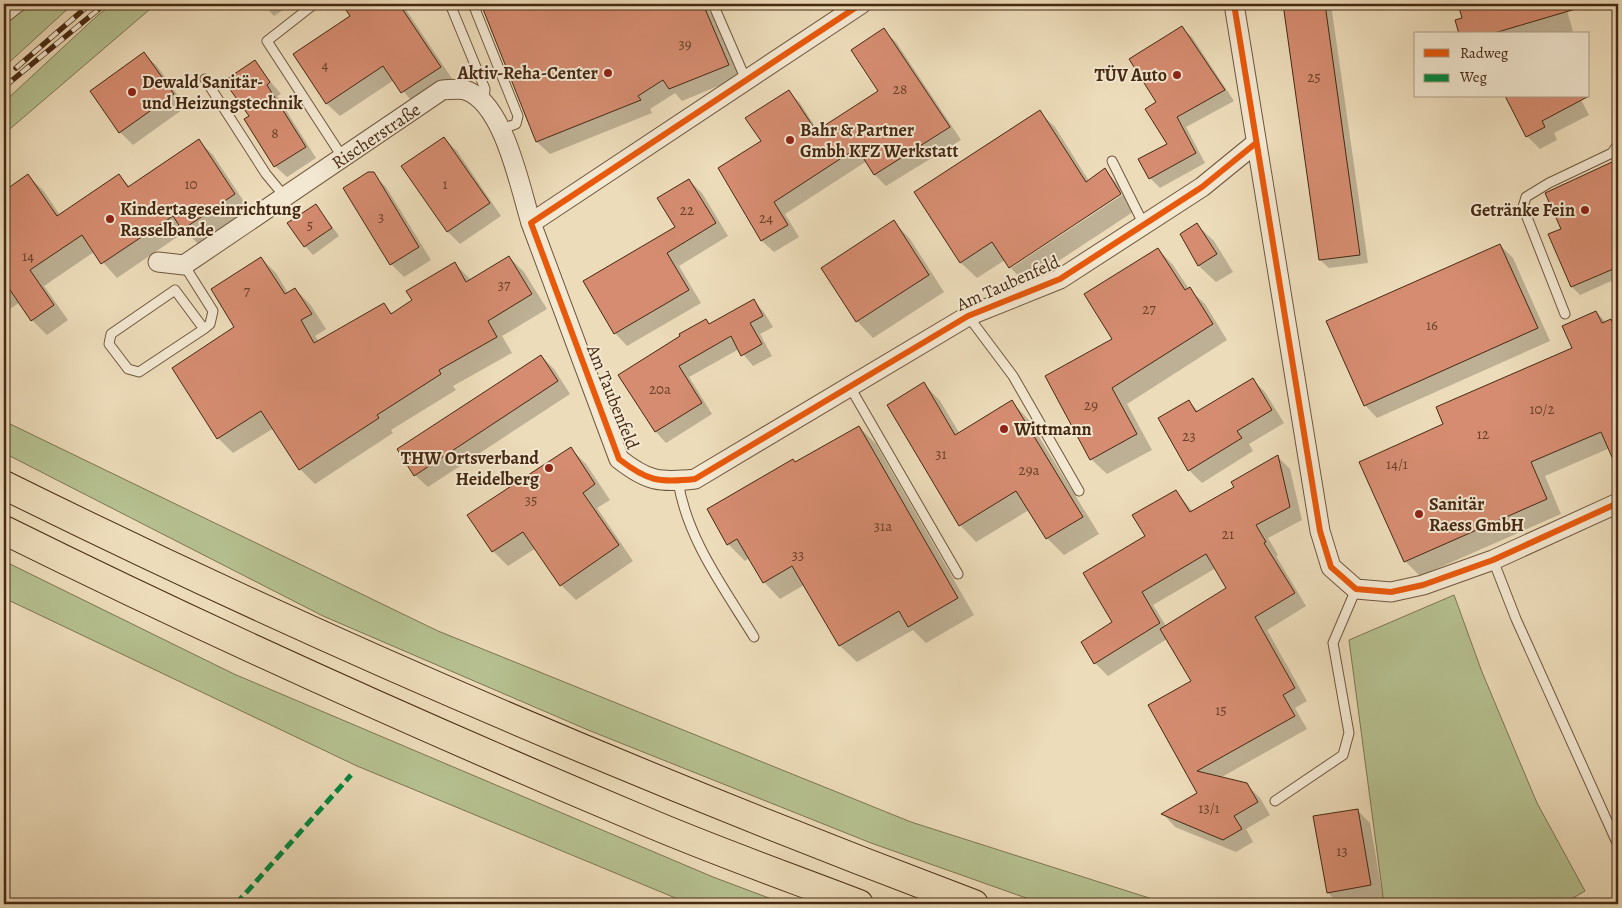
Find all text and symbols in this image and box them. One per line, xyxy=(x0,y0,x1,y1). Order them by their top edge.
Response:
legend xyxy=(1414,32,1590,98)
house number: 39 xyxy=(678,34,692,54)
text: Radweg xyxy=(1460,43,1509,63)
house number: 4 xyxy=(322,55,329,75)
place label: Aktiv-Reha-Center xyxy=(457,61,599,85)
place label: TÜV Auto xyxy=(1095,63,1167,87)
marker: Aktiv-Reha-Center xyxy=(602,67,614,79)
house number: 25 xyxy=(1307,67,1321,87)
text: Weg xyxy=(1459,67,1487,87)
marker: TÜV Auto xyxy=(1171,69,1183,81)
place label: Dewald Sanitär- und Heizungstechnik xyxy=(142,70,303,115)
house number: 28 xyxy=(893,79,907,99)
marker: Dewald Sanitär- und Heizungstechnik xyxy=(126,86,138,98)
street label: Rischerstraße xyxy=(327,97,425,175)
place label: Bahr & Partner Gmbh KFZ Werkstatt xyxy=(800,118,959,163)
house number: 8 xyxy=(271,123,279,143)
marker: Bahr & Partner Gmbh KFZ Werkstatt xyxy=(784,134,796,146)
house number: 10 xyxy=(184,174,198,194)
house number: 1 xyxy=(442,174,448,194)
place label: Kindertageseinrichtung Rasselbande xyxy=(120,197,302,242)
place label: Getränke Fein xyxy=(1470,198,1575,222)
house number: 22 xyxy=(680,200,694,220)
marker: Getränke Fein xyxy=(1579,204,1591,216)
house number: 3 xyxy=(378,207,384,227)
house number: 24 xyxy=(759,208,773,228)
marker: Kindertageseinrichtung Rasselbande xyxy=(104,213,116,225)
house number: 5 xyxy=(307,215,313,235)
house number: 14 xyxy=(22,246,34,266)
street label: Am Taubenfeld xyxy=(952,249,1064,317)
house number: 37 xyxy=(498,275,511,295)
house number: 7 xyxy=(244,281,251,301)
house number: 27 xyxy=(1142,299,1156,319)
house number: 16 xyxy=(1426,315,1438,335)
street label: Am Taubenfeld xyxy=(581,340,645,453)
house number: 20a xyxy=(649,379,671,399)
house number: 29 xyxy=(1084,395,1098,415)
house number: 10/2 xyxy=(1529,399,1555,419)
place label: Wittmann xyxy=(1013,417,1092,441)
marker: Wittmann xyxy=(998,423,1010,435)
house number: 12 xyxy=(1477,424,1489,444)
house number: 23 xyxy=(1182,426,1196,446)
house number: 31 xyxy=(935,444,947,464)
place label: THW Ortsverband Heidelberg xyxy=(401,446,540,491)
house number: 14/1 xyxy=(1386,454,1408,474)
house number: 29a xyxy=(1019,460,1039,480)
marker: THW Ortsverband Heidelberg xyxy=(543,462,555,474)
house number: 35 xyxy=(525,490,537,510)
place label: Sanitär Raess GmbH xyxy=(1429,492,1524,537)
marker: Sanitär Raess GmbH xyxy=(1413,508,1425,520)
house number: 31a xyxy=(874,516,892,536)
house number: 21 xyxy=(1222,524,1234,544)
house number: 33 xyxy=(792,545,804,565)
house number: 15 xyxy=(1215,700,1227,720)
house number: 13/1 xyxy=(1198,798,1220,818)
house number: 13 xyxy=(1336,841,1348,861)

